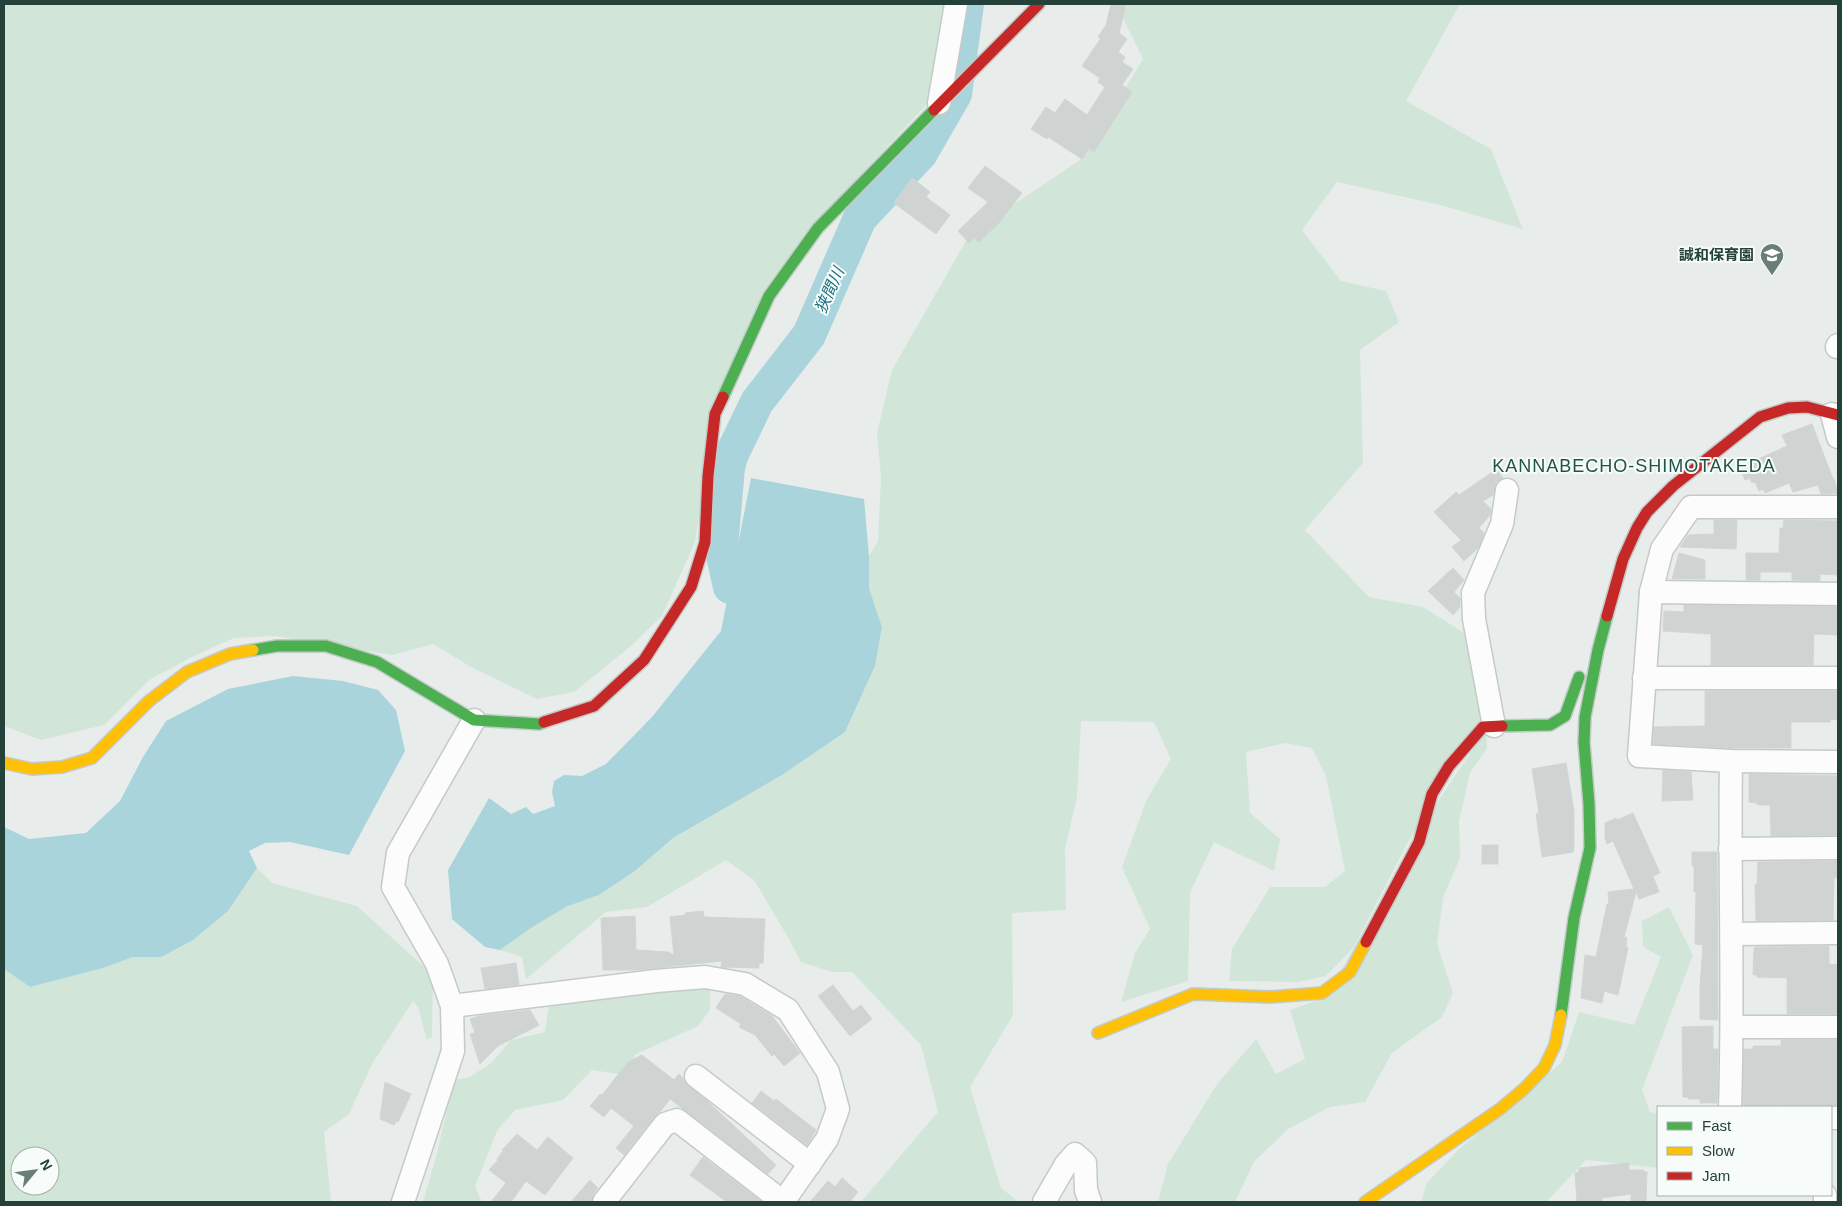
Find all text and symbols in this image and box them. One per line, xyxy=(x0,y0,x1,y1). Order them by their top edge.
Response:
school or university icon: 誠和保育園 xyxy=(1759,242,1785,276)
place label: 誠和保育園 xyxy=(1679,246,1754,263)
water label: 狭間川 xyxy=(812,263,848,316)
district label: KANNABECHO-SHIMOTAKEDA xyxy=(1492,456,1776,476)
legend xyxy=(1657,1106,1832,1196)
text: Fast xyxy=(1702,1117,1732,1134)
text: Slow xyxy=(1702,1142,1735,1159)
north arrow xyxy=(10,1146,60,1196)
text: N xyxy=(37,1156,56,1173)
text: Jam xyxy=(1702,1167,1730,1184)

